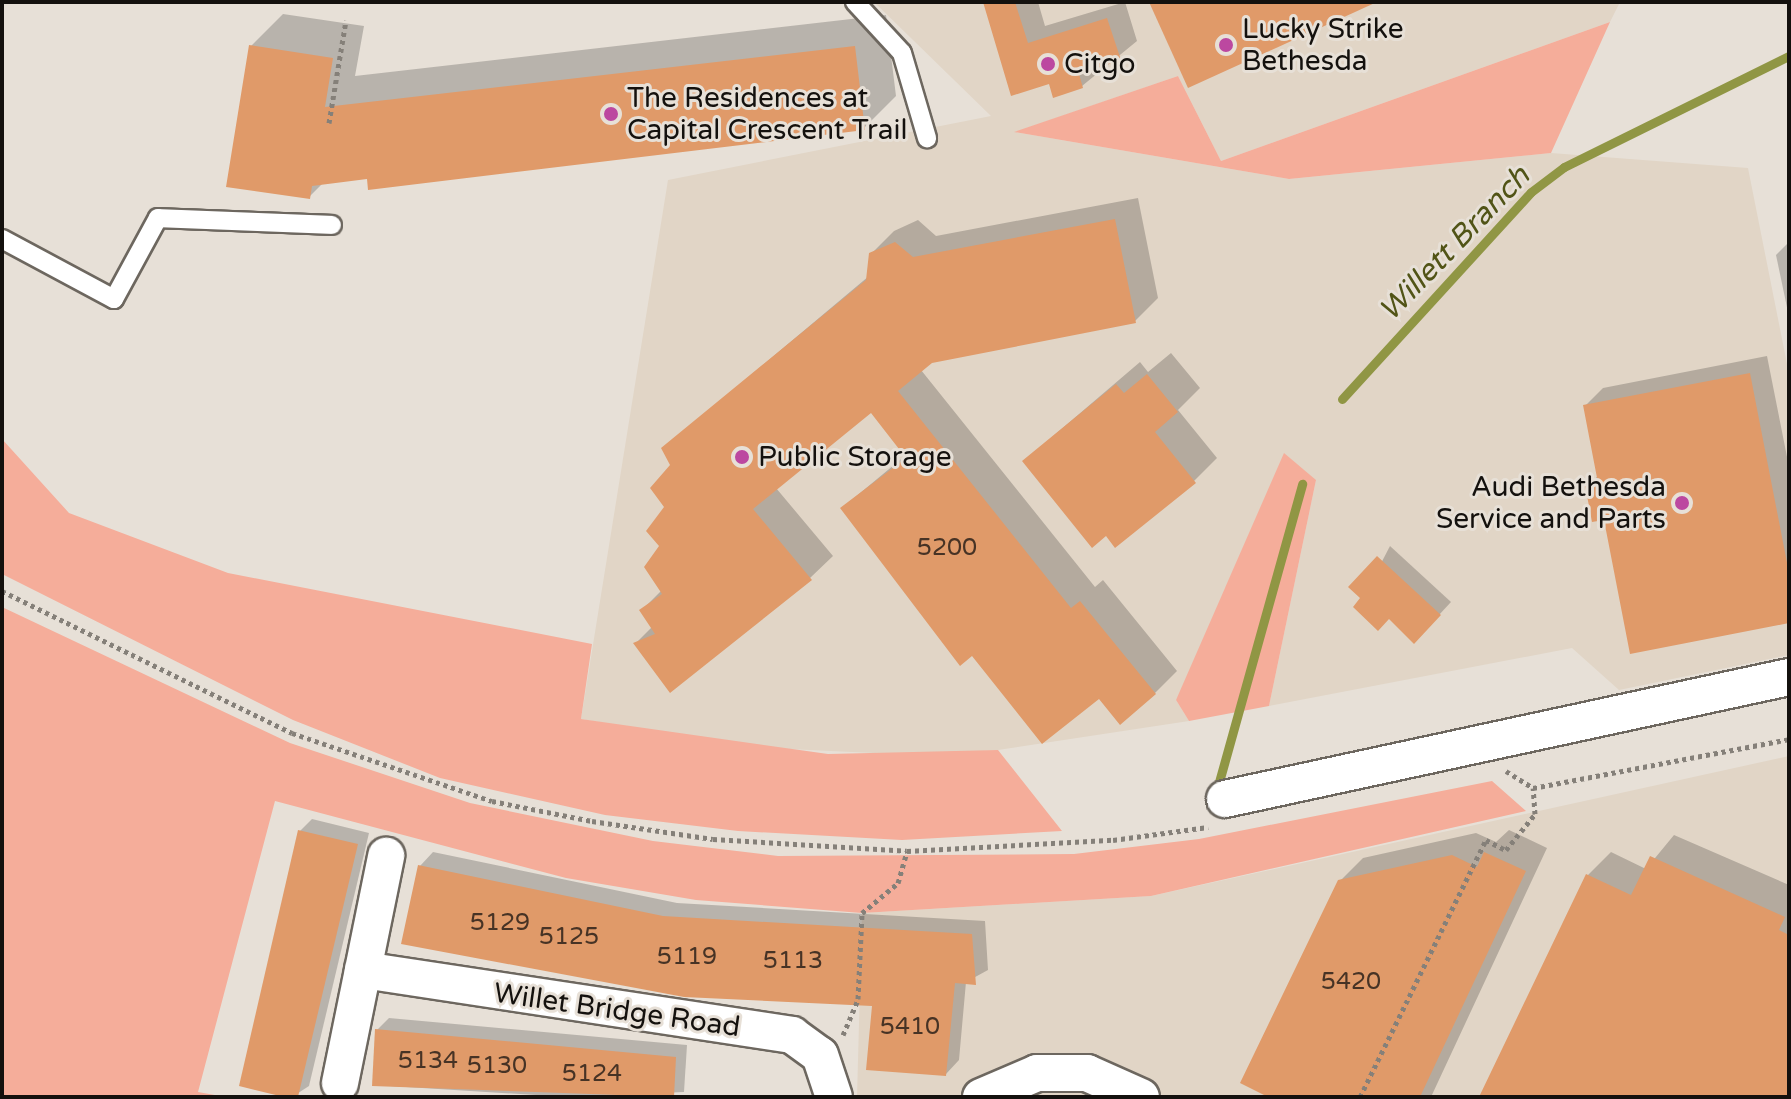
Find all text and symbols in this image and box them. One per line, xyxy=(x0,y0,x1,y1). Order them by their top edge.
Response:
place label: Lucky Strike Bethesda xyxy=(1242,12,1404,78)
marker: Lucky Strike Bethesda xyxy=(1217,36,1235,54)
place label: Citgo xyxy=(1064,47,1136,81)
marker: Citgo xyxy=(1039,55,1057,73)
place label: The Residences at Capital Crescent Trail xyxy=(627,81,908,147)
marker: The Residences at Capital Crescent Trail xyxy=(602,105,620,123)
water label: Willett Branch xyxy=(1372,159,1538,329)
place label: Public Storage xyxy=(758,440,952,474)
marker: Public Storage xyxy=(733,448,751,466)
place label: Audi Bethesda Service and Parts xyxy=(1436,470,1666,536)
marker: Audi Bethesda Service and Parts xyxy=(1673,494,1691,512)
house number: 5200 xyxy=(917,534,977,562)
house number: 5129 xyxy=(470,909,530,937)
house number: 5125 xyxy=(539,923,599,951)
house number: 5119 xyxy=(657,943,717,971)
house number: 5113 xyxy=(763,947,823,975)
house number: 5420 xyxy=(1321,968,1381,996)
street label: Willet Bridge Road xyxy=(492,976,742,1044)
house number: 5410 xyxy=(880,1013,940,1041)
house number: 5134 xyxy=(398,1047,458,1075)
house number: 5130 xyxy=(467,1052,527,1080)
house number: 5124 xyxy=(562,1060,622,1088)

